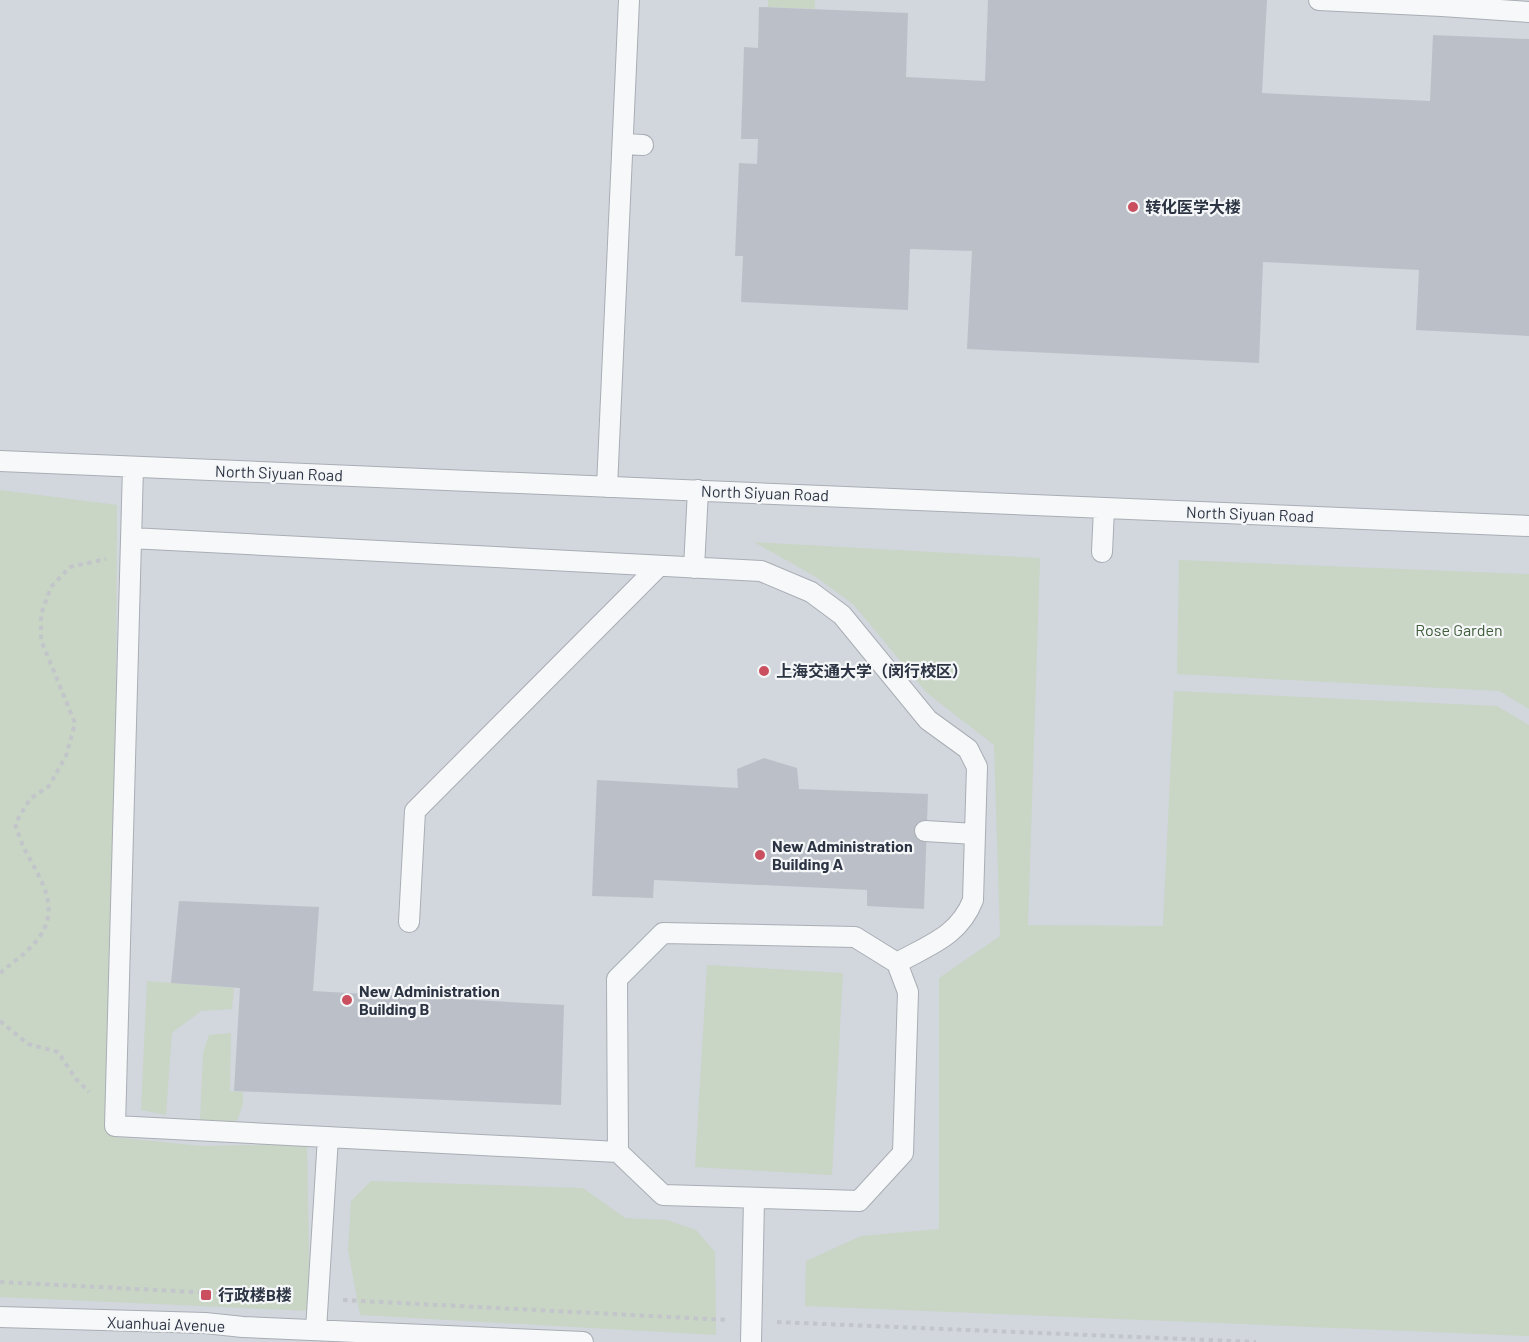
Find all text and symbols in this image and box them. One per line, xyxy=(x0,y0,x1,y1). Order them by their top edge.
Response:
place label: 转化医学大楼 xyxy=(1145,197,1241,216)
marker: 转化医学大楼 xyxy=(1126,200,1140,214)
street label: North Siyuan Road xyxy=(215,461,343,484)
street label: North Siyuan Road xyxy=(701,481,829,504)
street label: North Siyuan Road xyxy=(1186,502,1314,525)
park label: Rose Garden xyxy=(1415,620,1503,639)
place label: 上海交通大学（闵行校区） xyxy=(776,661,968,680)
marker: 上海交通大学（闵行校区） xyxy=(757,664,771,678)
place label: New Administration Building A xyxy=(772,836,913,873)
marker: New Administration Building A xyxy=(753,848,767,862)
place label: New Administration Building B xyxy=(359,981,500,1018)
marker: New Administration Building B xyxy=(340,993,354,1007)
place label: 行政楼B楼 xyxy=(218,1285,292,1304)
marker: 行政楼B楼 xyxy=(199,1288,213,1302)
street label: Xuanhuai Avenue xyxy=(107,1312,225,1335)

